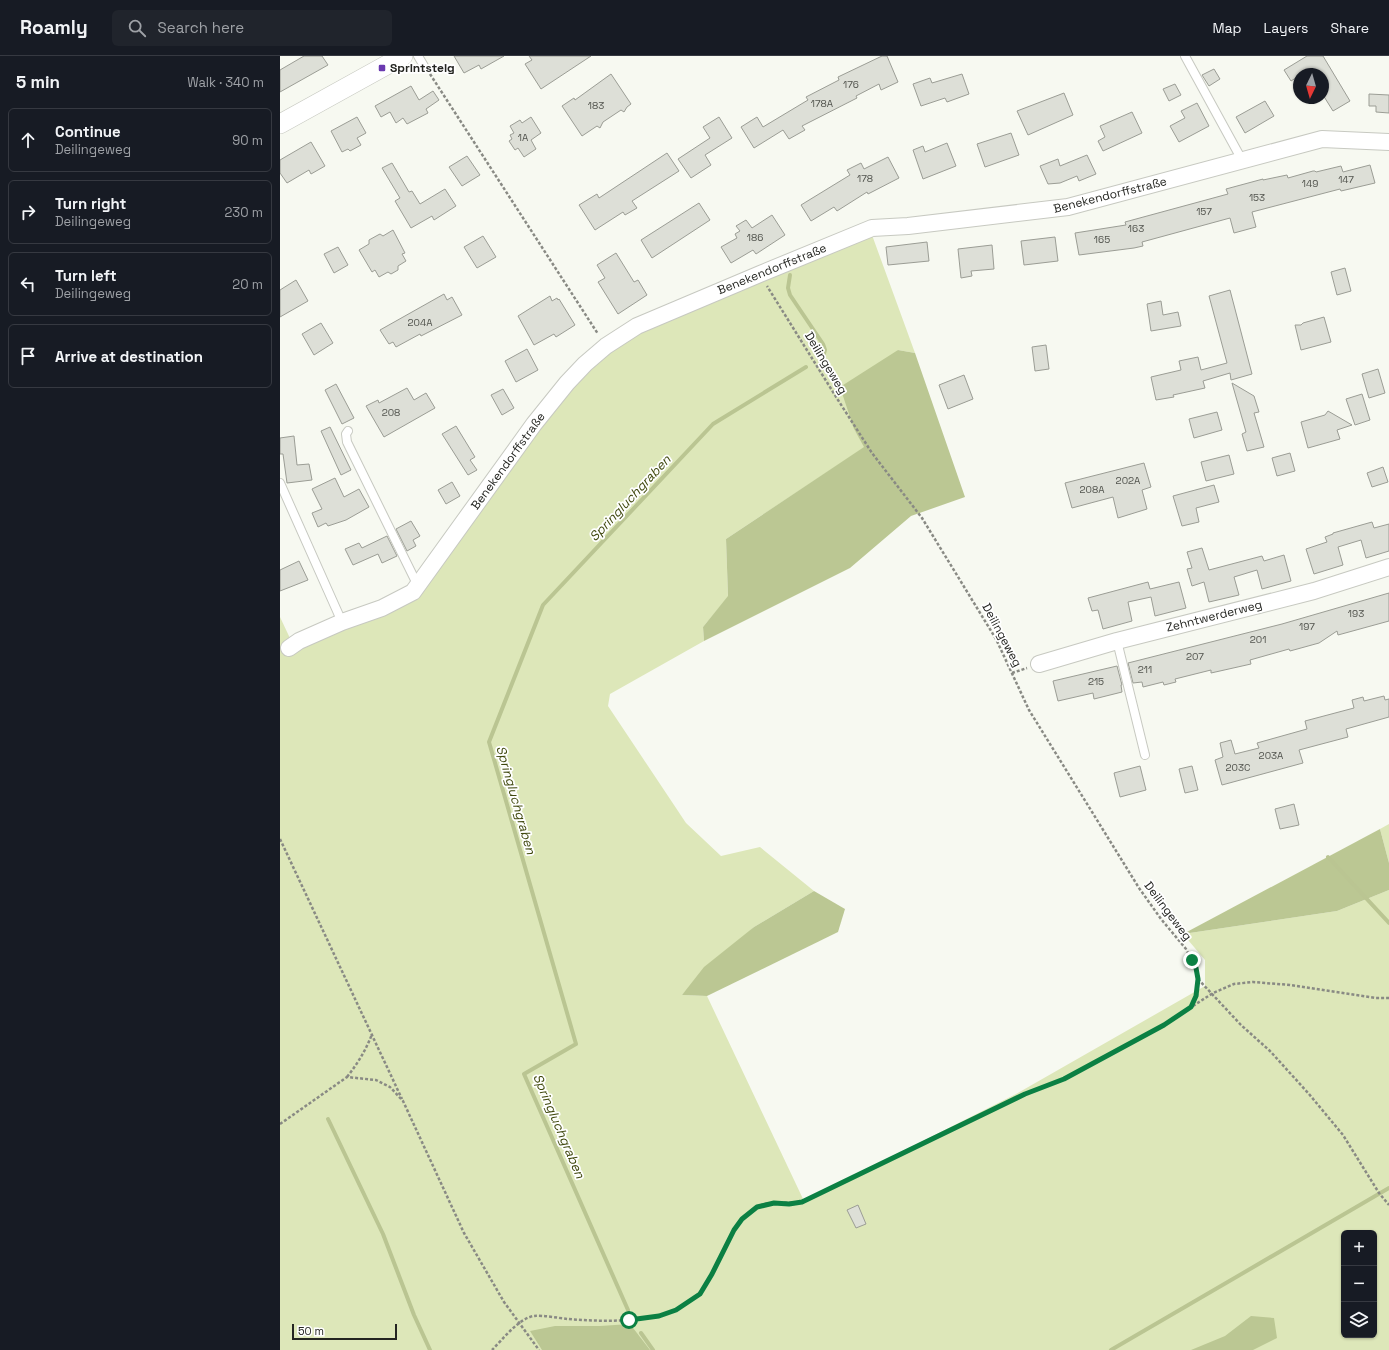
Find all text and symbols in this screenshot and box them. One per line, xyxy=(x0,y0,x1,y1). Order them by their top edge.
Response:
search box xyxy=(112,10,392,46)
text: Roamly xyxy=(20,15,88,40)
icon: search xyxy=(126,17,148,39)
text: Search here xyxy=(158,18,244,37)
text: Map xyxy=(1212,19,1242,37)
text: Layers xyxy=(1264,19,1308,37)
text: Share xyxy=(1330,19,1369,37)
place label: Sprintsteig xyxy=(390,60,455,76)
marker: Sprintsteig xyxy=(377,63,387,73)
north arrow xyxy=(1293,68,1329,104)
text: 5 min xyxy=(16,71,60,93)
text: Walk · 340 m xyxy=(187,74,264,91)
house number: 176 xyxy=(843,78,859,91)
house number: 178A xyxy=(811,97,834,110)
house number: 183 xyxy=(588,99,604,112)
text: Continue xyxy=(55,122,121,141)
icon: ahead xyxy=(17,129,39,151)
house number: 1A xyxy=(518,131,529,144)
text: 90 m xyxy=(232,132,263,149)
text: Deilingeweg xyxy=(55,141,131,158)
house number: 178 xyxy=(857,172,873,185)
street label: Benekendorffstraße xyxy=(1052,173,1168,217)
house number: 147 xyxy=(1338,173,1354,186)
house number: 149 xyxy=(1302,177,1318,190)
house number: 153 xyxy=(1249,191,1265,204)
text: Turn right xyxy=(55,194,126,213)
icon: right xyxy=(17,201,39,223)
text: 230 m xyxy=(225,204,263,221)
house number: 157 xyxy=(1196,205,1212,218)
text: Deilingeweg xyxy=(55,213,131,230)
house number: 163 xyxy=(1128,222,1144,235)
house number: 186 xyxy=(747,231,763,244)
house number: 165 xyxy=(1094,233,1110,246)
street label: Benekendorffstraße xyxy=(715,240,829,298)
text: Turn left xyxy=(55,266,117,285)
icon: left xyxy=(17,273,39,295)
text: 20 m xyxy=(232,276,263,293)
text: Deilingeweg xyxy=(55,285,131,302)
house number: 204A xyxy=(408,316,433,329)
street label: Deilingeweg xyxy=(801,329,851,397)
icon: arrive xyxy=(17,345,39,367)
text: Arrive at destination xyxy=(55,347,203,366)
house number: 208 xyxy=(382,406,400,419)
street label: Benekendorffstraße xyxy=(467,409,549,513)
water label: Springluchgraben xyxy=(586,450,675,545)
house number: 202A xyxy=(1116,474,1141,487)
house number: 208A xyxy=(1080,483,1105,496)
street label: Zehntwerderweg xyxy=(1164,596,1264,636)
street label: Deilingeweg xyxy=(978,600,1026,670)
house number: 193 xyxy=(1348,607,1364,620)
house number: 197 xyxy=(1299,620,1315,633)
house number: 201 xyxy=(1250,633,1266,646)
house number: 207 xyxy=(1186,650,1204,663)
house number: 211 xyxy=(1138,663,1152,676)
house number: 215 xyxy=(1088,675,1104,688)
water label: Springluchgraben xyxy=(492,744,540,857)
house number: 203A xyxy=(1259,749,1284,762)
house number: 203C xyxy=(1226,761,1250,774)
street label: Deilingeweg xyxy=(1140,878,1196,944)
route end xyxy=(1183,951,1201,969)
water label: Springluchgraben xyxy=(529,1071,589,1182)
map controls xyxy=(1341,1230,1377,1338)
button: + xyxy=(1341,1230,1377,1266)
button: − xyxy=(1341,1266,1377,1302)
button: layers xyxy=(1341,1302,1377,1338)
route start xyxy=(620,1311,638,1329)
scale bar xyxy=(292,1322,397,1341)
text: 50 m xyxy=(298,1324,324,1338)

